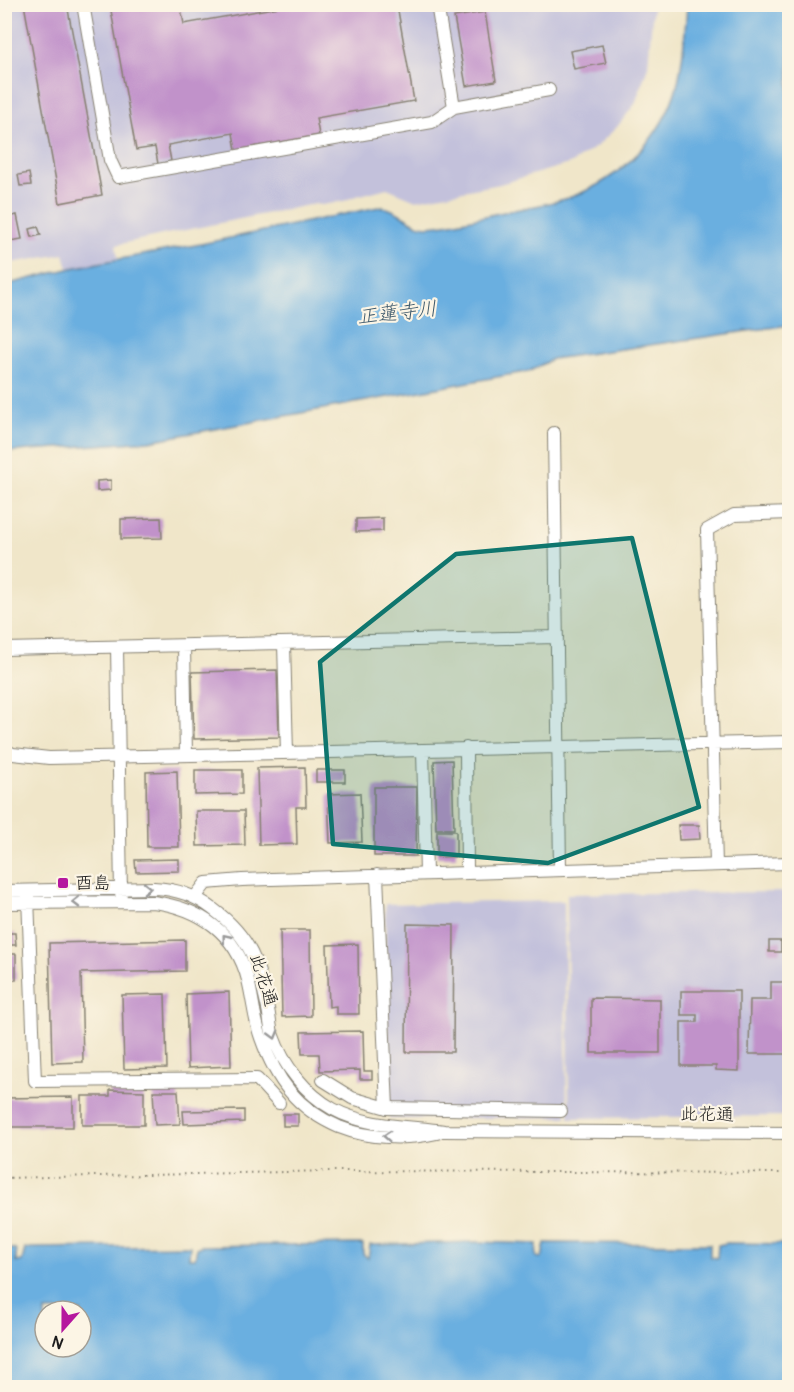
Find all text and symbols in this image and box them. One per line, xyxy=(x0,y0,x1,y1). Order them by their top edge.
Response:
water label: 正蓮寺川 xyxy=(356,296,438,329)
place label: 酉島 xyxy=(75,872,111,895)
marker: 酉島 xyxy=(56,876,70,890)
one-way arrow xyxy=(142,882,151,894)
one-way arrow xyxy=(72,896,81,908)
one-way arrow xyxy=(223,934,234,945)
street label: 此花通 xyxy=(245,951,282,1009)
one-way arrow xyxy=(267,1029,279,1040)
street label: 此花通 xyxy=(680,1103,734,1126)
one-way arrow xyxy=(382,1130,391,1143)
north arrow xyxy=(33,1299,93,1359)
text: N xyxy=(49,1331,67,1353)

